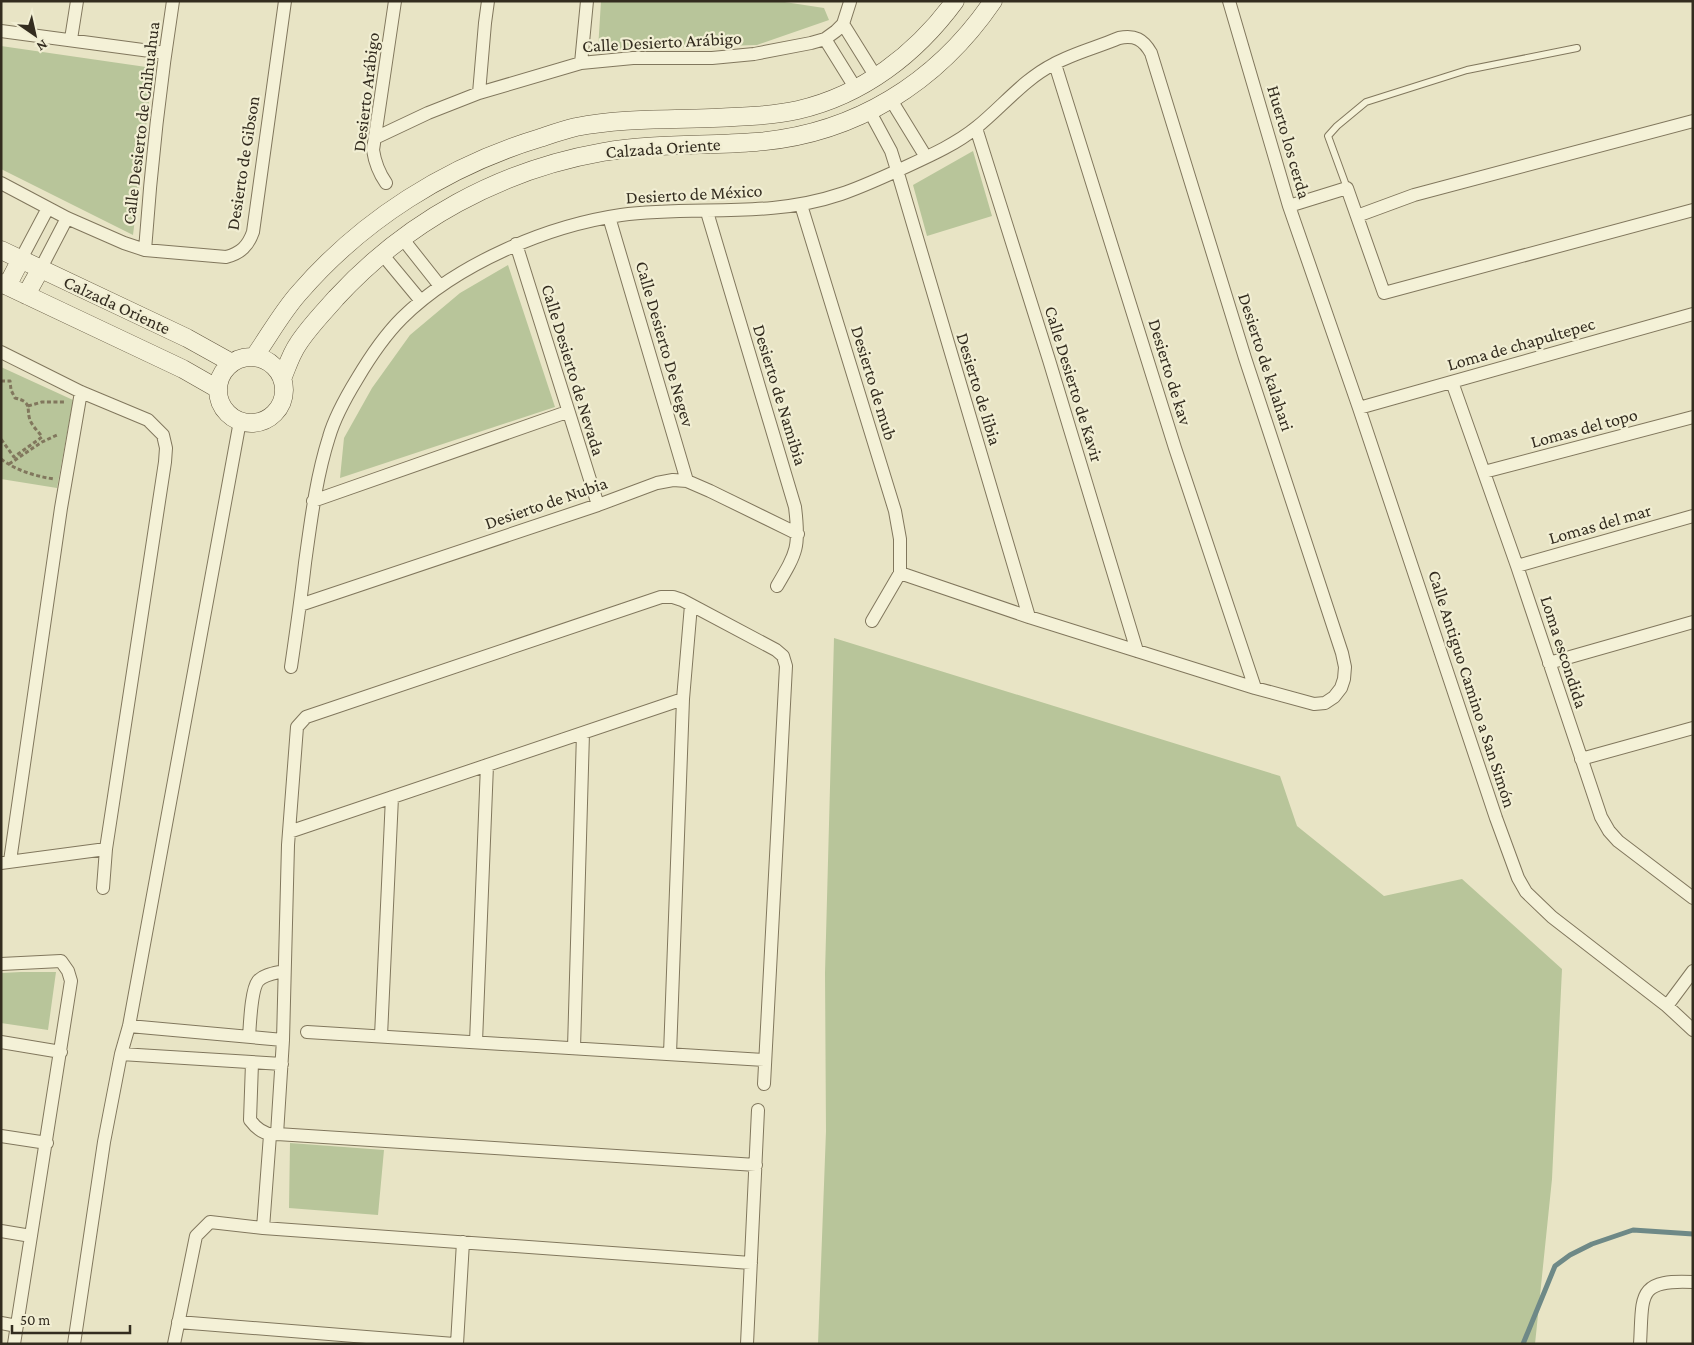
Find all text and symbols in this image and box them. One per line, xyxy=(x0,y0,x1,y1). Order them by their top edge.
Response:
north arrow xyxy=(10,10,60,60)
street label: Calle Desierto de Chihuahua xyxy=(119,20,163,226)
street label: Calle Desierto Arábigo xyxy=(582,28,742,56)
street label: Desierto Arábigo xyxy=(349,31,383,153)
text: N xyxy=(33,36,51,55)
street label: Huerto los cerda xyxy=(1263,83,1315,201)
street label: Desierto de Gibson xyxy=(222,94,264,232)
street label: Calzada Oriente xyxy=(605,134,721,162)
street label: Desierto de México xyxy=(625,180,763,208)
street label: Calle Desierto De Negev xyxy=(632,259,698,430)
street label: Calzada Oriente xyxy=(61,272,174,338)
street label: Calle Desierto de Nevada xyxy=(537,282,609,458)
street label: Desierto de kalahari xyxy=(1234,290,1298,434)
street label: Calle Desierto de Kavir xyxy=(1041,303,1107,465)
street label: Loma de chapultepec xyxy=(1445,313,1598,375)
street label: Desierto de kav xyxy=(1144,317,1196,428)
street label: Desierto de Namibia xyxy=(749,322,811,468)
street label: Desierto de mub xyxy=(847,324,901,442)
street label: Desierto de libia xyxy=(952,330,1006,448)
street label: Lomas del topo xyxy=(1528,404,1640,452)
street label: Desierto de Nubia xyxy=(482,473,610,533)
street label: Lomas del mar xyxy=(1546,500,1654,548)
street label: Calle Antiguo Camino a San Simón xyxy=(1424,568,1520,811)
street label: Loma escondida xyxy=(1536,593,1592,711)
scale bar xyxy=(12,1302,130,1334)
text: 50 m xyxy=(20,1312,50,1328)

